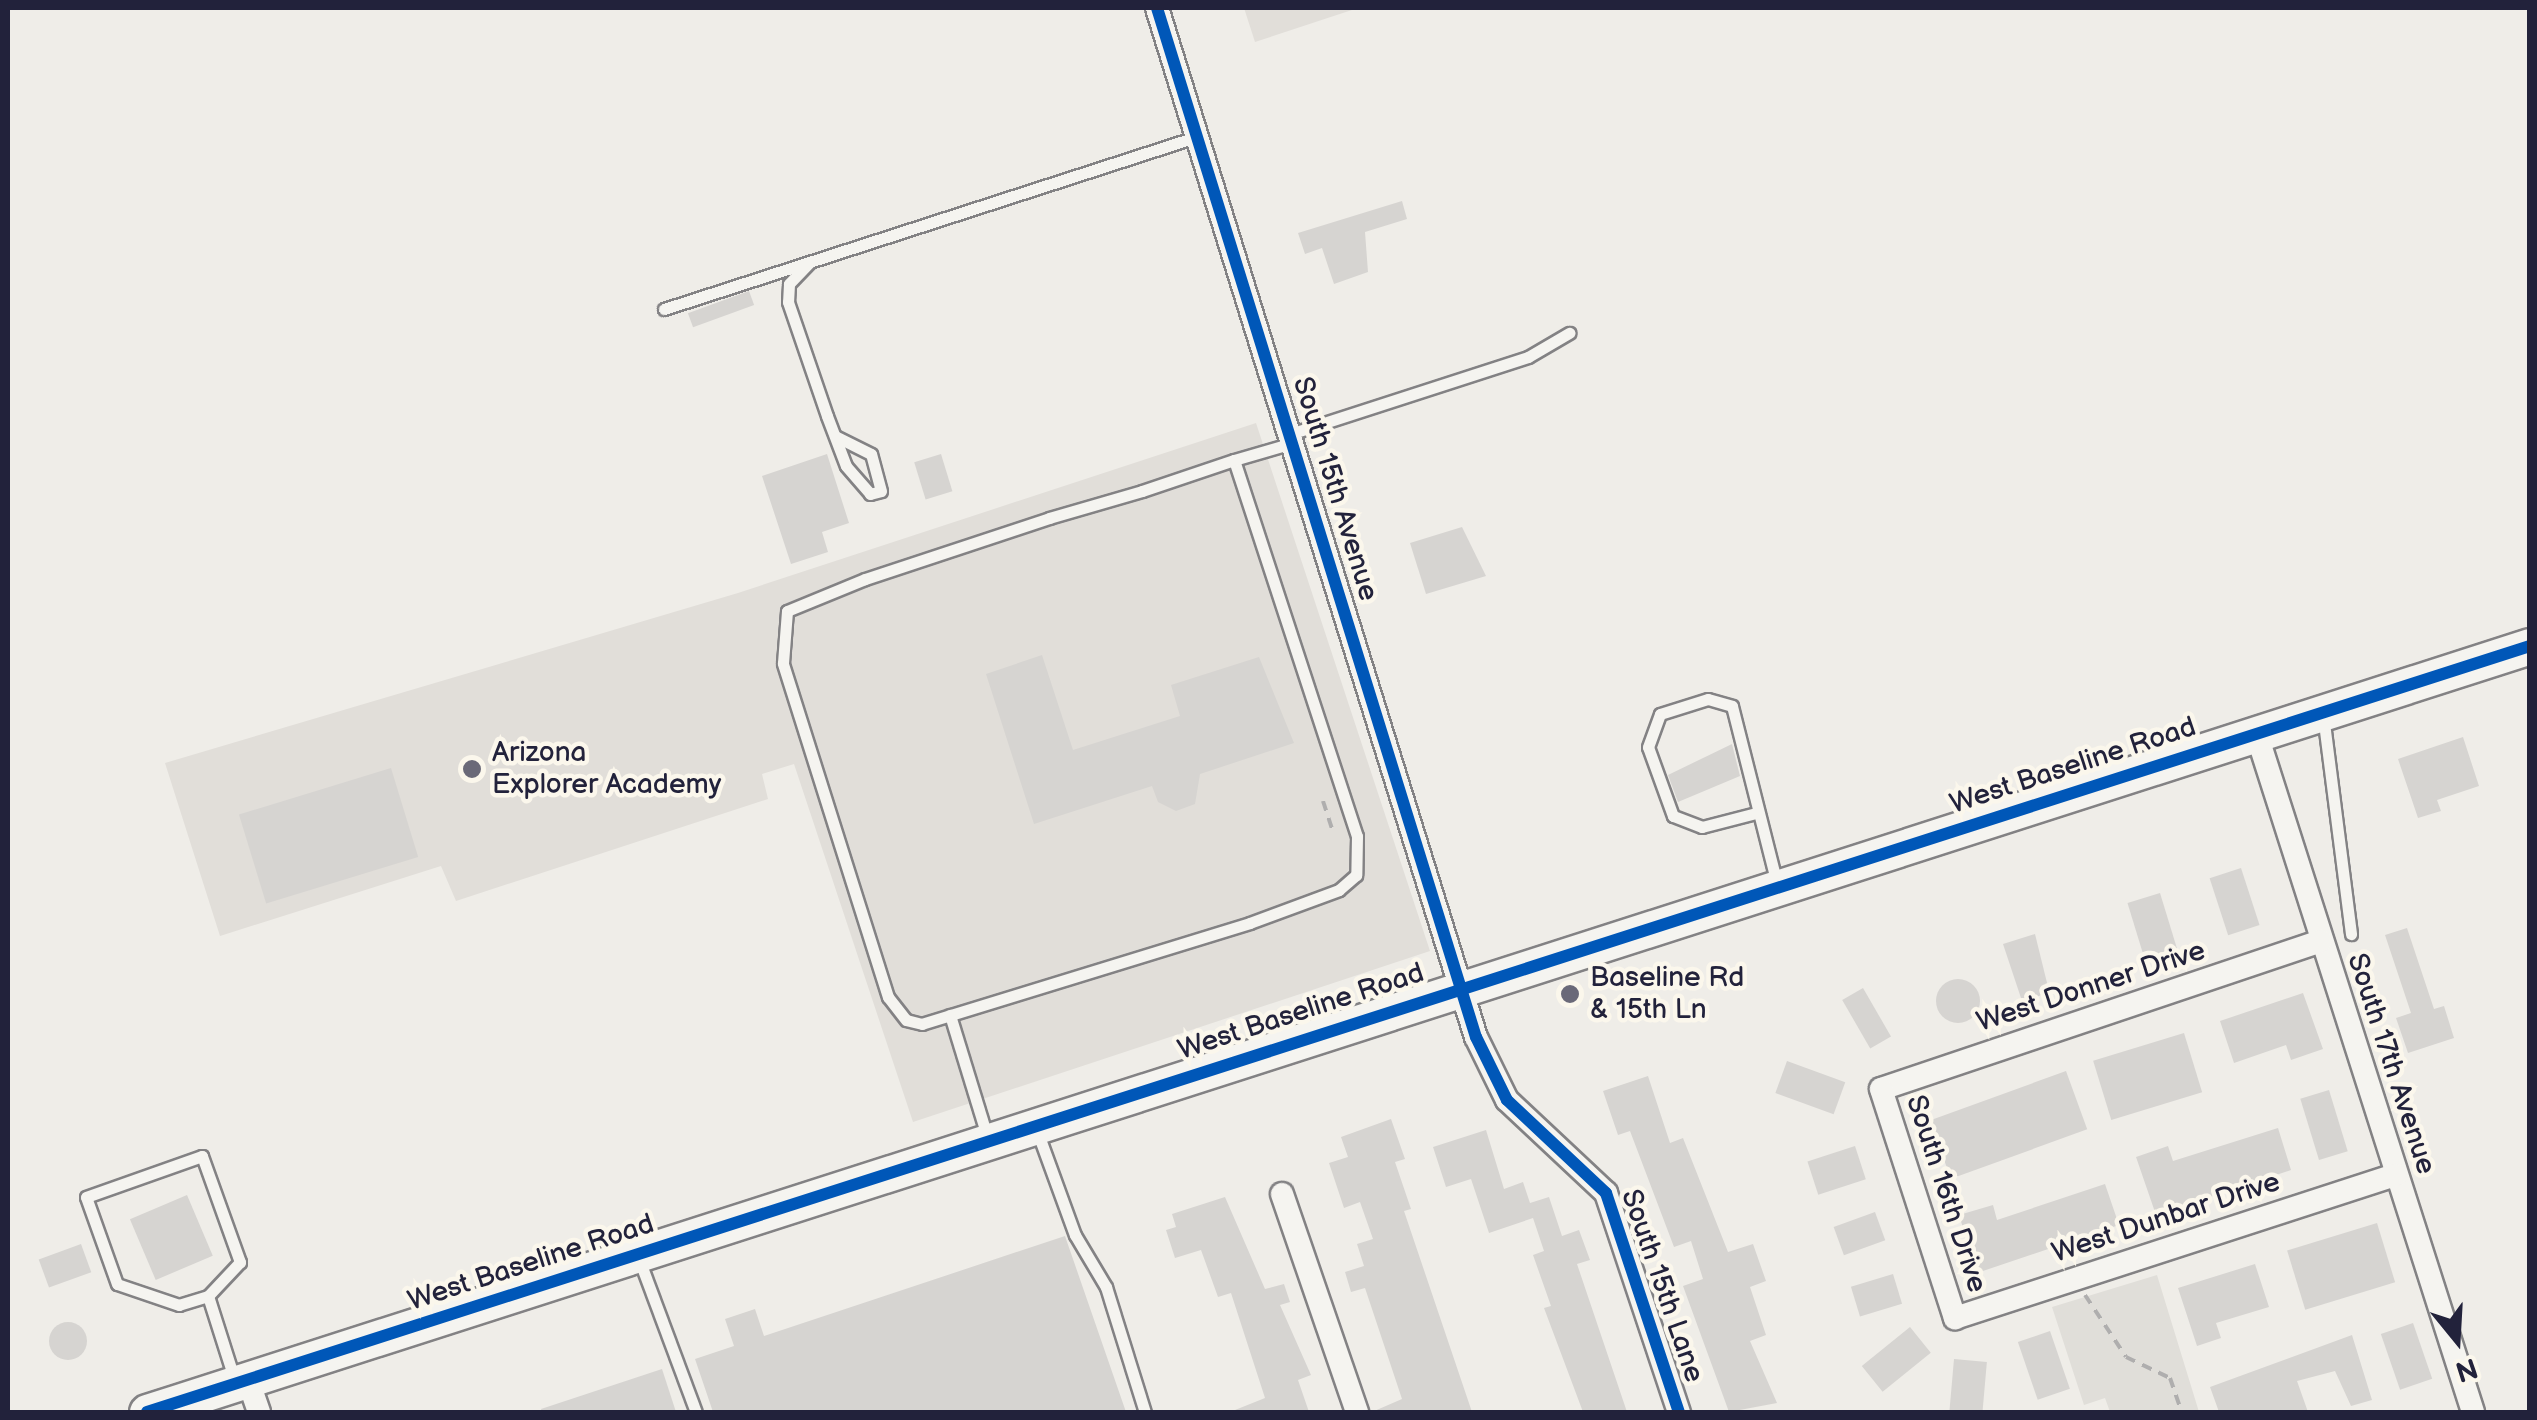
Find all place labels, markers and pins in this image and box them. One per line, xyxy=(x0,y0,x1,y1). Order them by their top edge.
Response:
place label: Arizona Explorer Academy xyxy=(492,736,721,802)
marker: Arizona Explorer Academy xyxy=(461,758,483,780)
place label: Baseline Rd & 15th Ln xyxy=(1590,961,1744,1027)
marker: Baseline Rd & 15th Ln xyxy=(1559,983,1581,1005)

